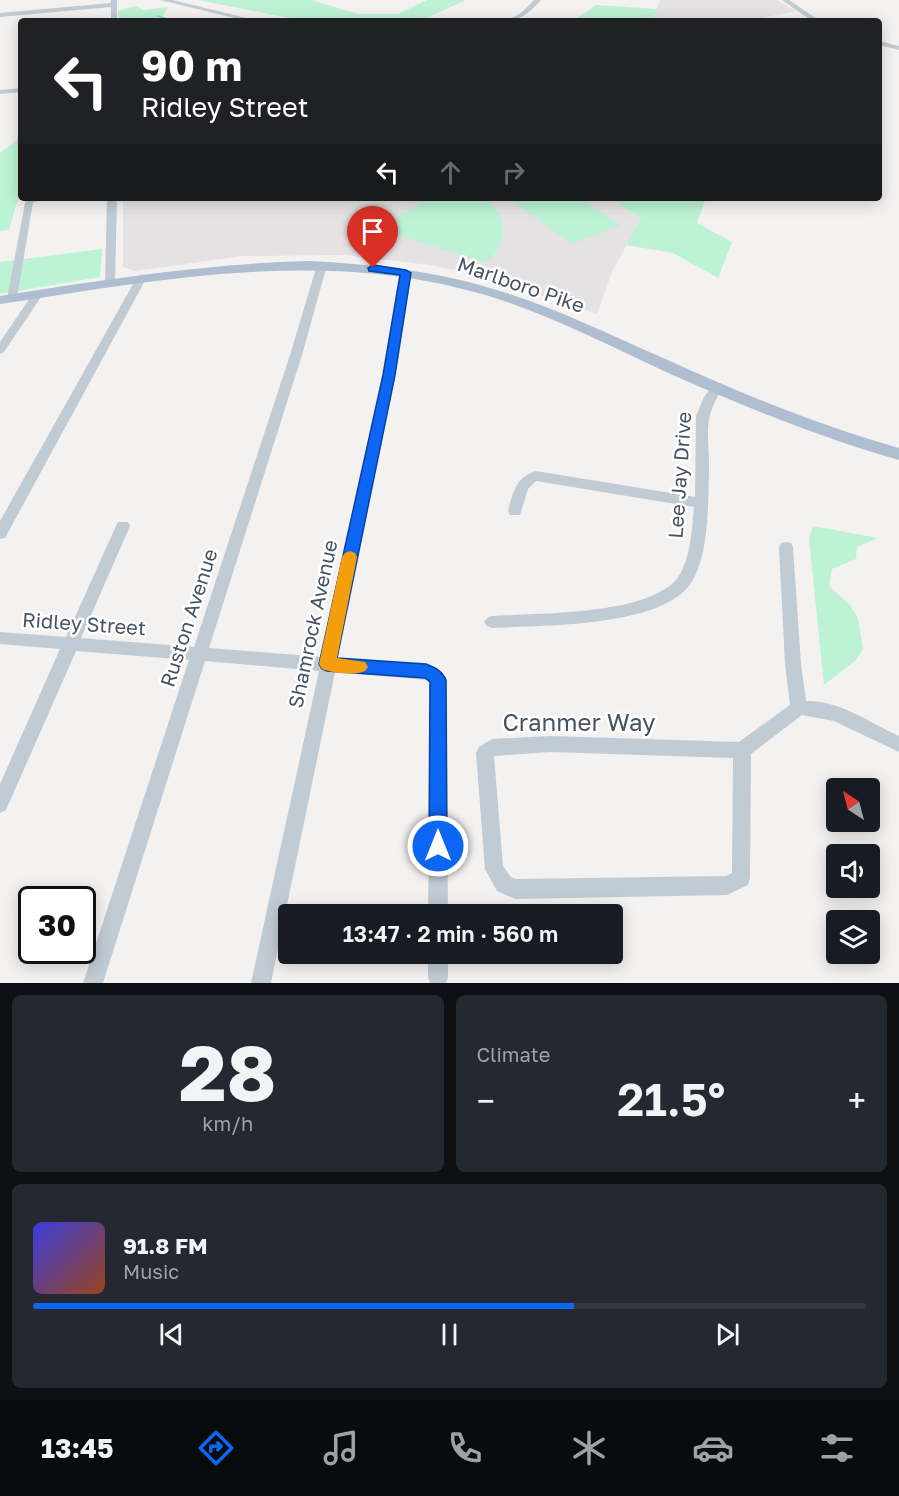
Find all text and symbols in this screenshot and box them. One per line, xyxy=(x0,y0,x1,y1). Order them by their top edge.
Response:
text: 90 m xyxy=(141,40,242,90)
icon: left xyxy=(42,42,120,120)
text: Ridley Street xyxy=(141,91,308,123)
icon: left xyxy=(371,156,404,189)
icon: ahead xyxy=(434,156,467,189)
icon: right xyxy=(497,156,530,189)
pin xyxy=(347,206,398,268)
icon: arrive xyxy=(356,215,389,248)
street label: Marlboro Pike xyxy=(455,251,588,317)
street label: Lee Jay Drive xyxy=(663,411,695,539)
street label: Shamrock Avenue xyxy=(282,537,342,710)
street label: Ruston Avenue xyxy=(154,546,222,690)
street label: Ridley Street xyxy=(21,607,147,639)
street label: Cranmer Way xyxy=(503,707,655,736)
north arrow xyxy=(826,778,880,832)
map controls xyxy=(826,778,880,964)
position arrow xyxy=(406,814,470,878)
button: sound xyxy=(826,844,880,898)
speed limit sign: 30 xyxy=(18,886,96,964)
button: layers xyxy=(826,910,880,964)
text: 13:47 · 2 min · 560 m xyxy=(343,920,558,947)
text: 28 xyxy=(179,1025,277,1118)
text: Climate xyxy=(477,1042,550,1066)
text: 21.5° xyxy=(617,1072,725,1126)
text: − xyxy=(477,1081,495,1120)
text: + xyxy=(848,1081,866,1120)
text: km/h xyxy=(202,1111,253,1135)
text: 91.8 FM xyxy=(123,1232,208,1259)
text: Music xyxy=(123,1259,179,1283)
icon: previous xyxy=(155,1318,188,1351)
icon: pause xyxy=(433,1318,466,1351)
icon: next xyxy=(711,1318,744,1351)
icon: directions xyxy=(195,1427,237,1469)
icon: music xyxy=(320,1427,362,1469)
icon: phone xyxy=(444,1427,486,1469)
icon: climate xyxy=(568,1427,610,1469)
icon: car xyxy=(692,1427,734,1469)
icon: filters xyxy=(816,1427,858,1469)
text: 13:45 xyxy=(41,1432,113,1464)

